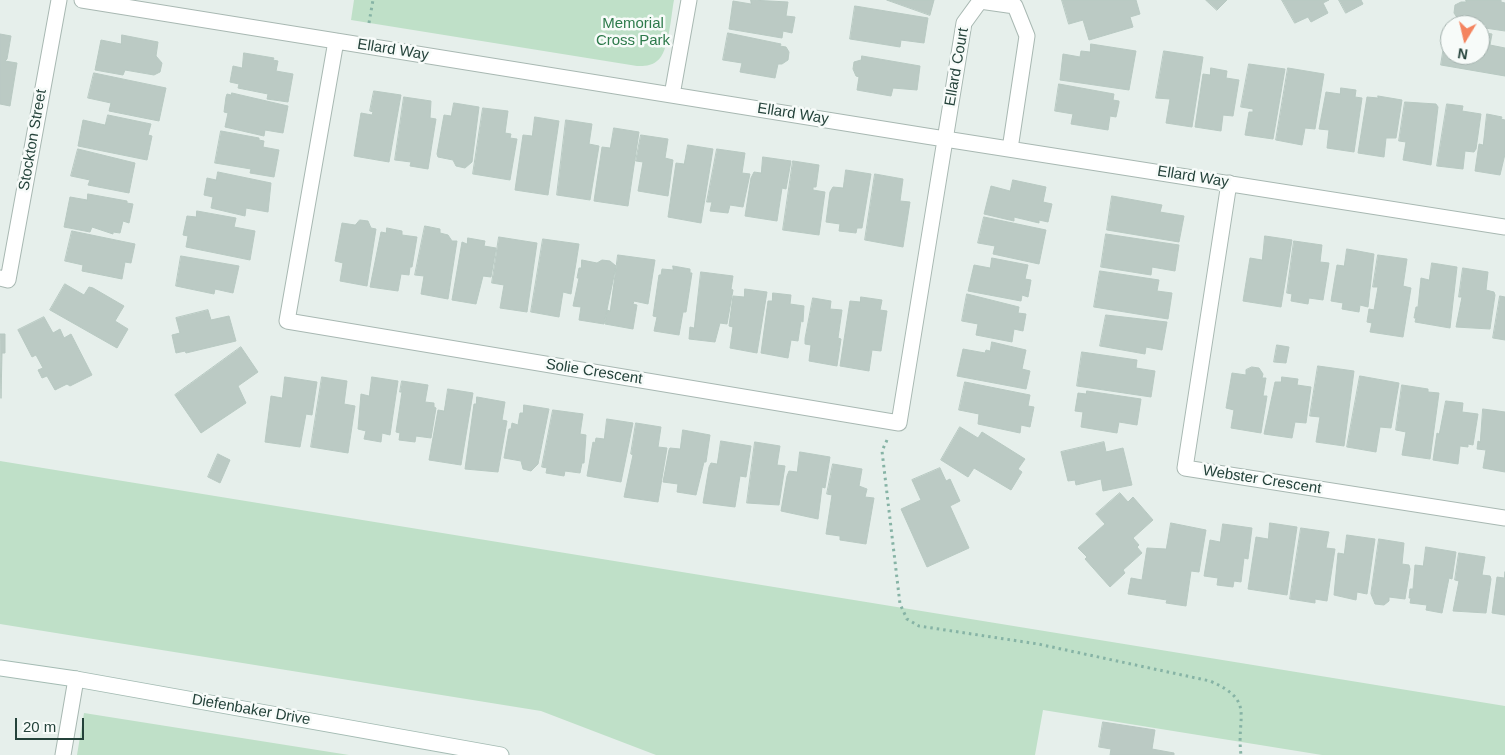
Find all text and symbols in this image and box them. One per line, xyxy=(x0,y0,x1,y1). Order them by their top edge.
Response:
park label: Memorial Cross Park xyxy=(596,15,670,50)
north arrow xyxy=(1440,15,1490,65)
street label: Ellard Court xyxy=(941,26,973,108)
street label: Ellard Way xyxy=(356,35,430,65)
text: N xyxy=(1457,45,1469,63)
street label: Stockton Street xyxy=(15,88,51,192)
street label: Ellard Way xyxy=(756,99,830,129)
street label: Ellard Way xyxy=(1156,162,1230,192)
street label: Solie Crescent xyxy=(544,355,644,389)
street label: Webster Crescent xyxy=(1201,462,1323,498)
street label: Diefenbaker Drive xyxy=(190,691,312,729)
scale bar xyxy=(18,708,86,740)
text: 20 m xyxy=(23,718,56,735)

